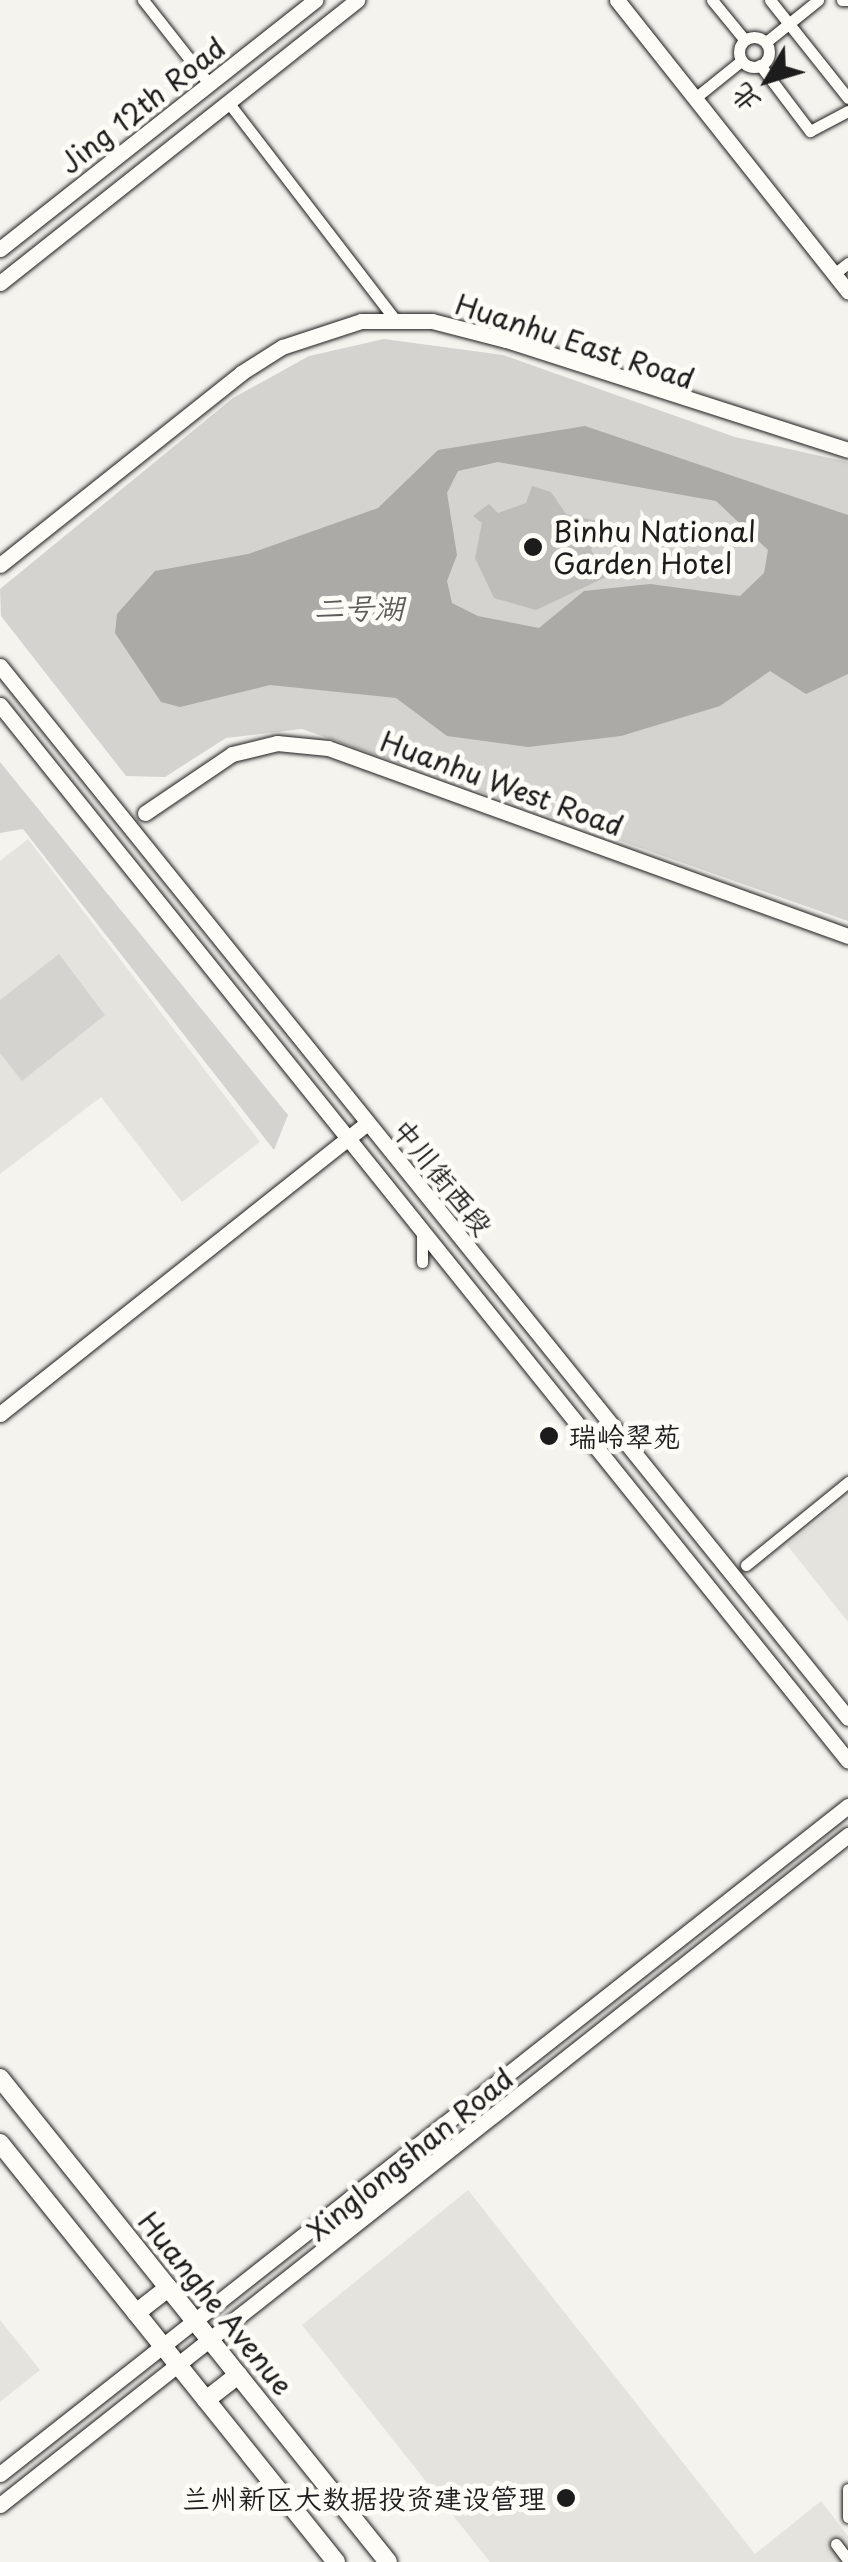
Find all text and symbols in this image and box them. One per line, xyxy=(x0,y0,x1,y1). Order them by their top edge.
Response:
street label: Jing 12th Road xyxy=(52,29,232,181)
north arrow xyxy=(718,30,818,130)
text: 北 xyxy=(718,75,770,123)
street label: Huanhu East Road xyxy=(451,286,699,396)
place label: Binhu National Garden Hotel xyxy=(553,514,754,580)
marker: Binhu National Garden Hotel xyxy=(522,536,544,558)
water label: 二号湖 xyxy=(314,589,404,625)
street label: Huanhu West Road xyxy=(375,723,629,843)
street label: 中川街西段 xyxy=(386,1112,500,1242)
place label: 瑞岭翠苑 xyxy=(569,1419,681,1453)
marker: 瑞岭翠苑 xyxy=(538,1425,560,1447)
street label: Xinglongshan Road xyxy=(301,2061,519,2247)
street label: Huanghe Avenue xyxy=(132,2204,300,2402)
place label: 兰州新区大数据投资建设管理 xyxy=(182,2481,546,2515)
marker: 兰州新区大数据投资建设管理 xyxy=(555,2487,577,2509)

